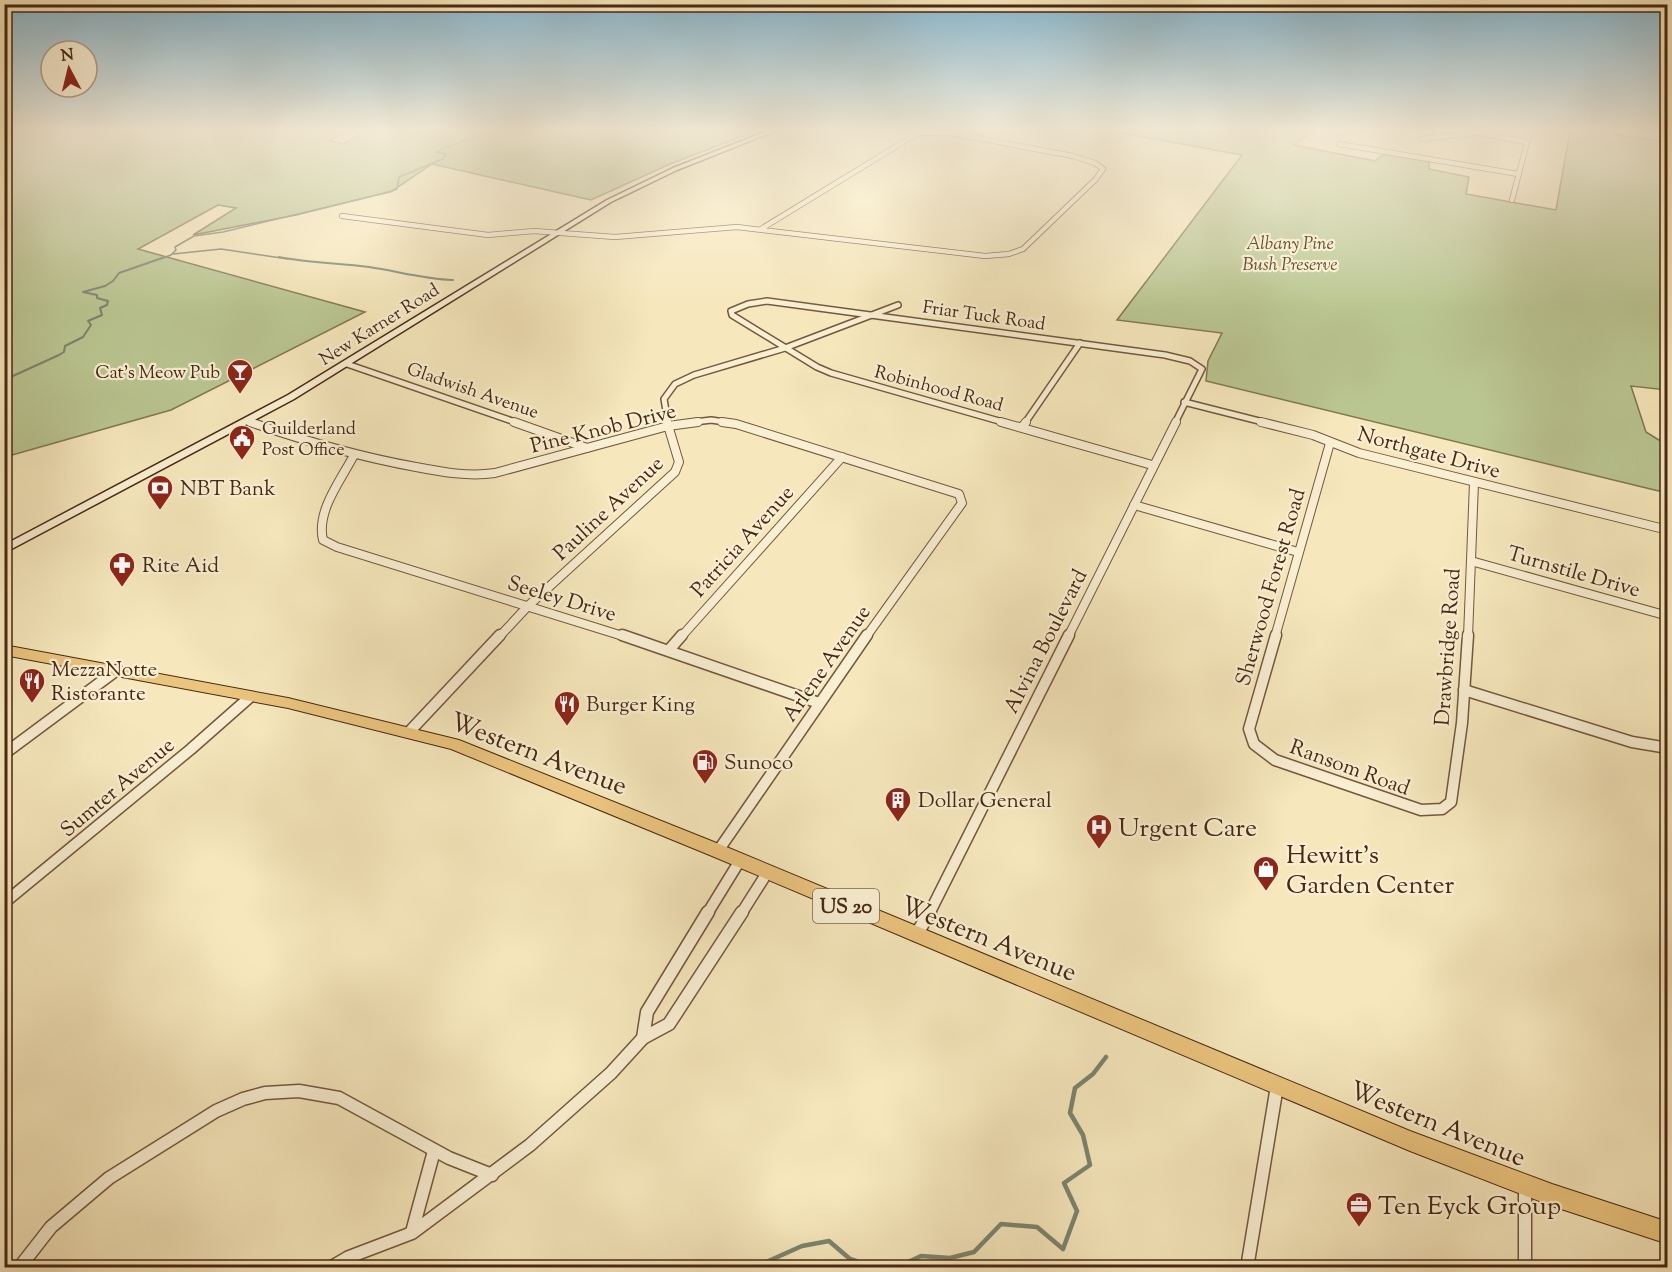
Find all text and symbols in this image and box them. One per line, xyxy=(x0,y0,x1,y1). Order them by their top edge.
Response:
north arrow xyxy=(39,39,99,99)
text: N xyxy=(60,44,75,69)
park label: Albany Pine Bush Preserve xyxy=(1242,232,1338,279)
street label: New Karner Road xyxy=(315,278,445,373)
street label: Friar Tuck Road xyxy=(921,295,1047,338)
bar icon: Cat's Meow Pub xyxy=(225,357,255,395)
street label: Gladwish Avenue xyxy=(403,357,542,427)
street label: Robinhood Road xyxy=(871,360,1006,420)
place label: Cat's Meow Pub xyxy=(95,361,220,387)
street label: Pine Knob Drive xyxy=(527,397,679,463)
place label: Guilderland Post Office xyxy=(262,417,356,464)
street label: Northgate Drive xyxy=(1354,420,1503,487)
public building icon: Guilderland Post Office xyxy=(227,423,257,461)
street label: Pauline Avenue xyxy=(547,450,671,569)
bank icon: NBT Bank xyxy=(145,473,175,511)
place label: NBT Bank xyxy=(180,475,276,505)
street label: Patricia Avenue xyxy=(685,480,802,605)
street label: Sherwood Forest Road xyxy=(1229,485,1315,690)
street label: Turnstile Drive xyxy=(1503,540,1643,606)
pharmacy icon: Rite Aid xyxy=(107,550,137,588)
place label: Rite Aid xyxy=(142,552,219,582)
street label: Alvina Boulevard xyxy=(997,564,1096,719)
street label: Drawbridge Road xyxy=(1429,567,1469,727)
street label: Seeley Drive xyxy=(503,569,620,631)
street label: Arlene Avenue xyxy=(776,600,879,729)
place label: MezzaNotte Ristorante xyxy=(51,656,157,710)
restaurant icon: MezzaNotte Ristorante xyxy=(17,666,47,704)
restaurant icon: Burger King xyxy=(552,689,582,727)
place label: Burger King xyxy=(586,691,695,721)
street label: Western Avenue xyxy=(444,705,632,806)
street label: Sumter Avenue xyxy=(55,732,182,845)
street label: Ransom Road xyxy=(1285,733,1414,805)
fuel station icon: Sunoco xyxy=(690,747,720,785)
place label: Sunoco xyxy=(724,749,793,779)
building icon: Dollar General xyxy=(883,785,913,823)
place label: Dollar General xyxy=(918,787,1052,817)
place label: Urgent Care xyxy=(1118,811,1257,848)
hospital icon: Urgent Care xyxy=(1084,812,1114,850)
place label: Hewitt's Garden Center xyxy=(1286,838,1455,905)
shop icon: Hewitt's Garden Center xyxy=(1251,854,1281,892)
street label: Western Avenue xyxy=(894,888,1082,993)
road number: US 20 xyxy=(813,889,879,923)
street label: Western Avenue xyxy=(1343,1073,1531,1178)
place label: Ten Eyck Group xyxy=(1378,1189,1561,1226)
office icon: Ten Eyck Group xyxy=(1344,1190,1374,1228)

